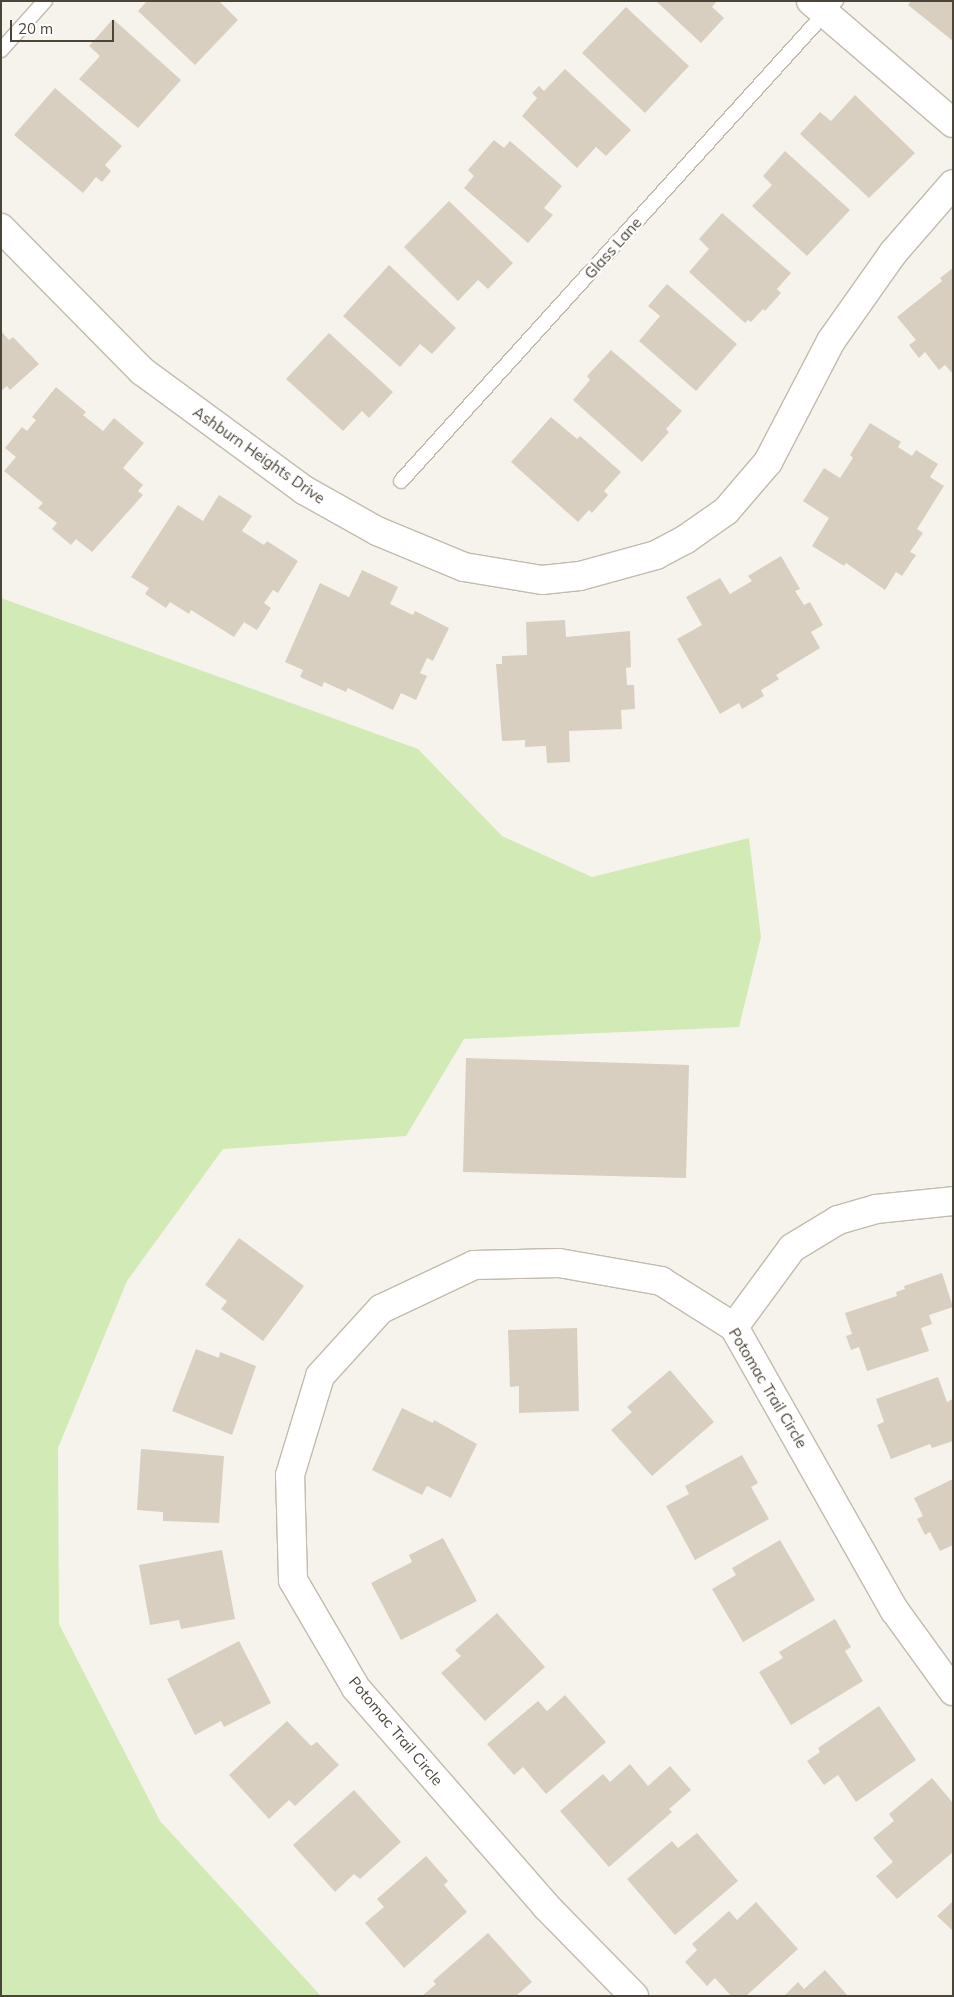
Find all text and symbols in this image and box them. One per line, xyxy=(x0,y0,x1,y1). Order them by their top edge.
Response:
scale bar xyxy=(12,10,116,42)
text: 20 m xyxy=(18,19,53,38)
street label: Glass Lane xyxy=(581,214,645,282)
street label: Ashburn Heights Drive xyxy=(190,403,328,507)
street label: Potomac Trail Circle xyxy=(725,1325,811,1451)
street label: Potomac Trail Circle xyxy=(345,1673,447,1789)

